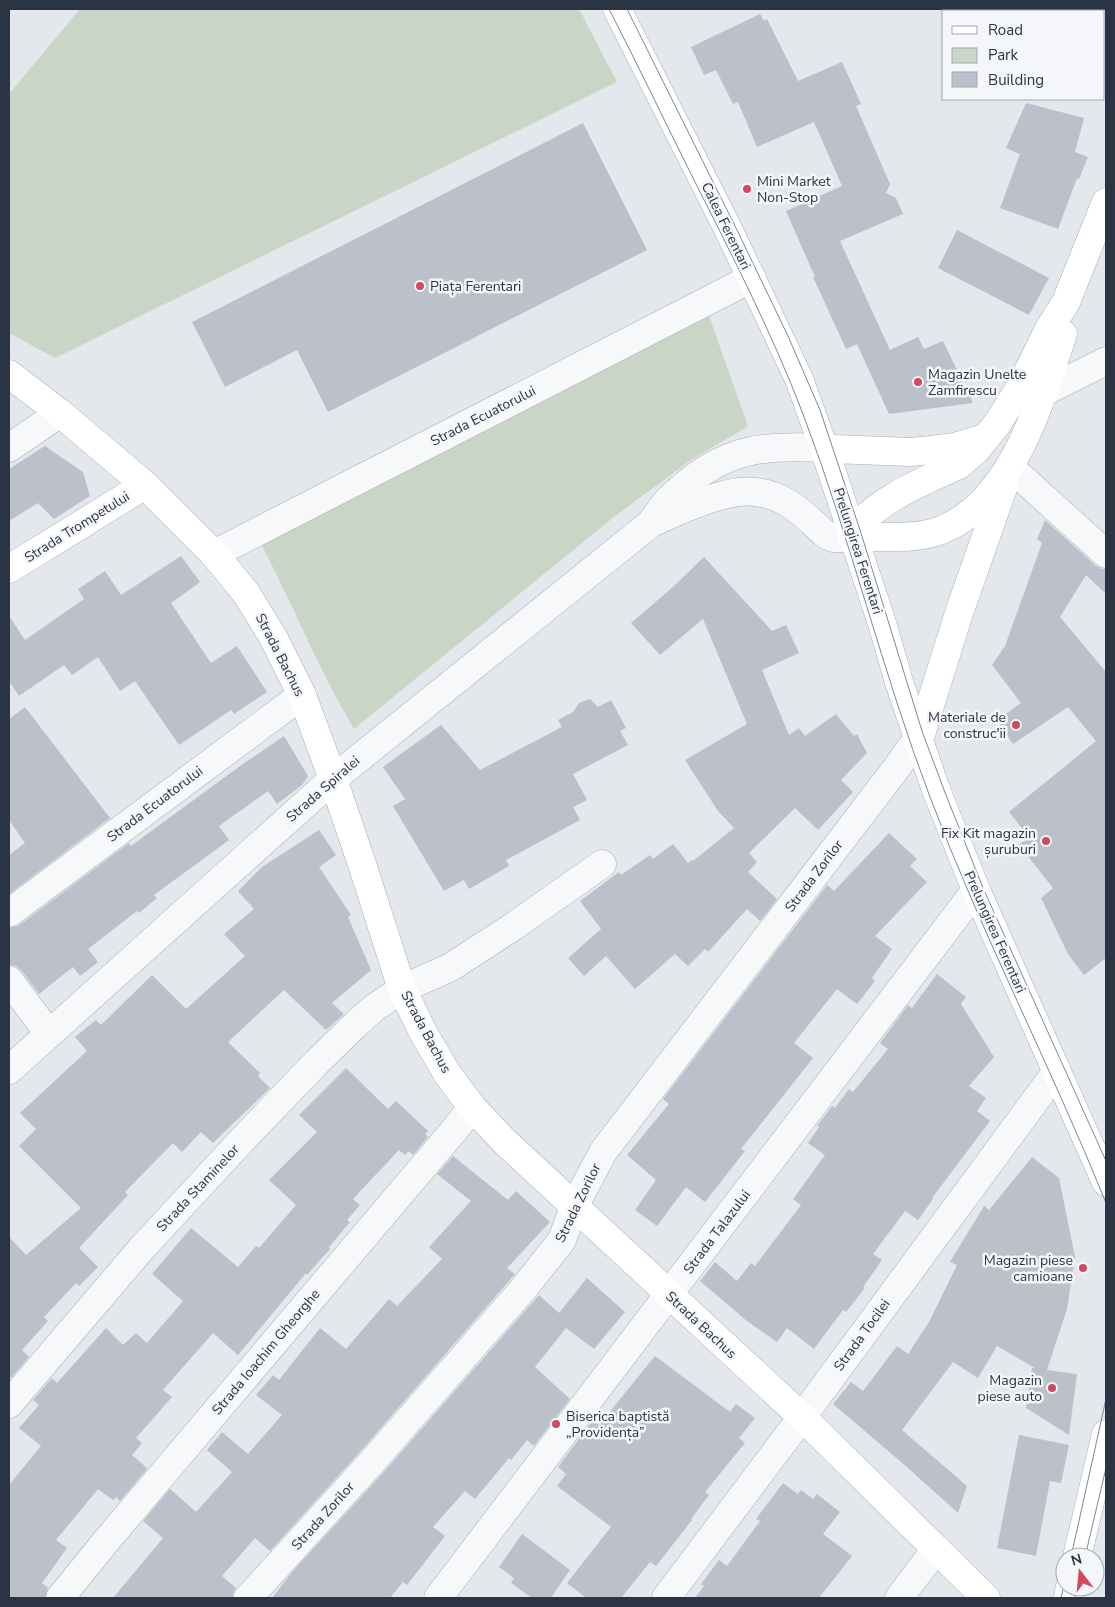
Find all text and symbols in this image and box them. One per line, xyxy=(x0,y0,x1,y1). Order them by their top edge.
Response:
legend xyxy=(942,10,1105,100)
text: Road xyxy=(988,20,1023,40)
text: Park xyxy=(988,45,1018,65)
text: Building xyxy=(988,70,1044,90)
place label: Mini Market Non-Stop xyxy=(757,172,831,207)
street label: Calea Ferentari xyxy=(697,179,755,273)
marker: Mini Market Non-Stop xyxy=(741,183,753,195)
place label: Piața Ferentari xyxy=(430,277,521,296)
marker: Piața Ferentari xyxy=(414,280,426,292)
place label: Magazin Unelte Zamfirescu xyxy=(928,365,1026,400)
marker: Magazin Unelte Zamfirescu xyxy=(912,376,924,388)
street label: Strada Ecuatorului xyxy=(427,381,539,451)
street label: Prelungirea Ferentari xyxy=(829,485,887,617)
street label: Strada Trompetului xyxy=(21,487,133,567)
street label: Strada Bachus xyxy=(251,610,309,700)
place label: Materiale de construc'ii xyxy=(928,708,1006,743)
marker: Materiale de construc'ii xyxy=(1010,719,1022,731)
street label: Strada Spiralei xyxy=(282,752,364,826)
street label: Strada Ecuatorului xyxy=(103,762,207,846)
place label: Fix Kit magazin șuruburi xyxy=(941,824,1036,859)
marker: Fix Kit magazin șuruburi xyxy=(1040,835,1052,847)
street label: Strada Zorilor xyxy=(781,836,847,916)
street label: Prelungirea Ferentari xyxy=(960,868,1030,996)
street label: Strada Bachus xyxy=(396,987,456,1077)
street label: Strada Staminelor xyxy=(152,1140,244,1236)
street label: Strada Zorilor xyxy=(551,1160,605,1246)
street label: Strada Talazului xyxy=(679,1186,755,1278)
place label: Magazin piese camioane xyxy=(984,1251,1073,1286)
marker: Magazin piese camioane xyxy=(1077,1262,1089,1274)
street label: Strada Ioachim Gheorghe xyxy=(208,1285,324,1419)
street label: Strada Bachus xyxy=(661,1287,741,1363)
street label: Strada Tocilei xyxy=(829,1295,895,1375)
place label: Magazin piese auto xyxy=(977,1371,1042,1406)
marker: Magazin piese auto xyxy=(1046,1382,1058,1394)
place label: Biserica baptistă „Providența” xyxy=(566,1407,669,1442)
marker: Biserica baptistă „Providența” xyxy=(550,1418,562,1430)
street label: Strada Zorilor xyxy=(287,1478,359,1554)
north arrow xyxy=(1055,1547,1105,1597)
text: N xyxy=(1069,1549,1084,1571)

